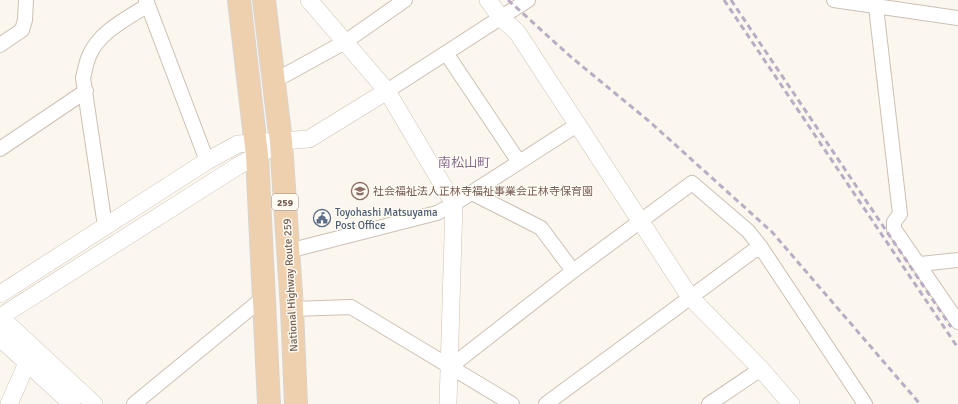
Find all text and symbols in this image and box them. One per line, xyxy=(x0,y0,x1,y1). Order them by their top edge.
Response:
district label: 南松山町 xyxy=(438,155,490,171)
school or university icon: 社会福祉法人正林寺福祉事業会正林寺保育園 xyxy=(350,181,370,201)
place label: 社会福祉法人正林寺福祉事業会正林寺保育園 xyxy=(373,185,593,198)
road number: 259 xyxy=(272,194,298,210)
place label: Toyohashi Matsuyama Post Office xyxy=(335,206,438,232)
public building icon: Toyohashi Matsuyama Post Office xyxy=(312,208,332,228)
street label: National Highway Route 259 xyxy=(281,218,300,352)

